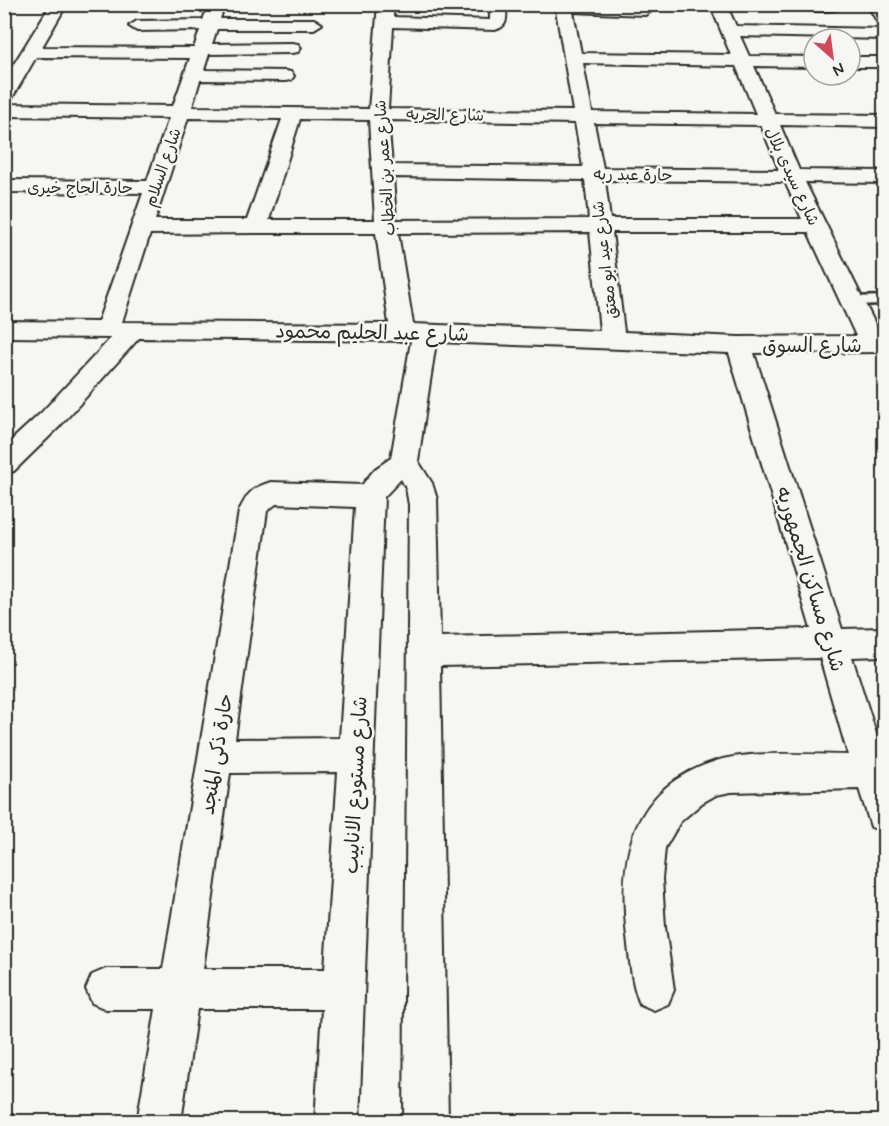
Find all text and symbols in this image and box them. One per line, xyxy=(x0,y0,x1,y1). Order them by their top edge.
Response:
north arrow xyxy=(802,27,862,87)
text: N xyxy=(829,57,848,81)
street label: شارع عمر بن الخطاب xyxy=(370,99,401,237)
street label: شارع الحريه xyxy=(406,104,484,127)
street label: شارع سيدى بلال xyxy=(760,124,824,229)
street label: شارع السلام xyxy=(140,125,188,210)
street label: حارة عبد ربه xyxy=(593,164,673,187)
street label: حارة الحاج خيرى xyxy=(27,178,133,199)
street label: شارع عيد ابو معتق xyxy=(588,200,623,320)
street label: شارع عبد الحليم محمود xyxy=(275,318,469,349)
street label: شارع السوق xyxy=(762,333,862,360)
street label: شارع مساكن الجمهوريه xyxy=(769,484,851,675)
street label: حارة ذكى المنجد xyxy=(195,692,240,817)
street label: شارع مستودع الانابيب xyxy=(338,696,375,875)

